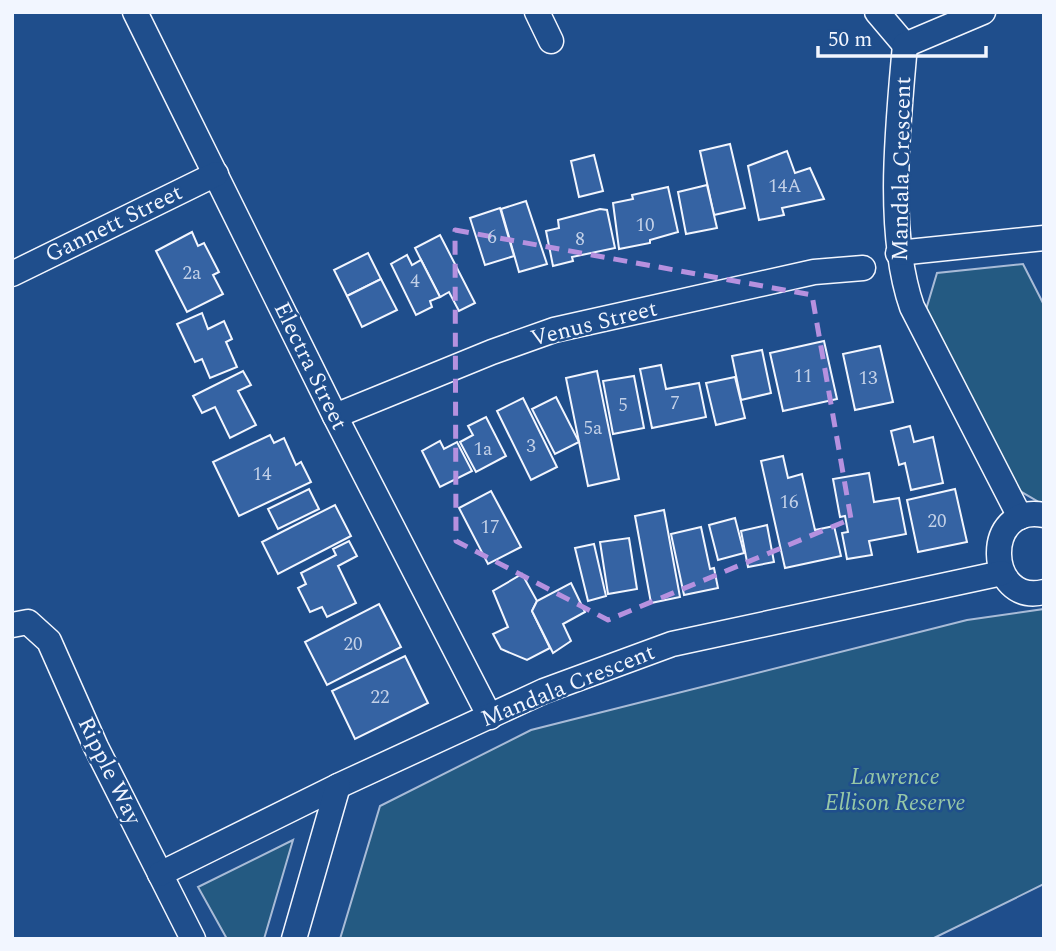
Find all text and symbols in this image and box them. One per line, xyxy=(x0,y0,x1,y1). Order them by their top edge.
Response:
scale bar xyxy=(818,14,986,58)
text: 50 m xyxy=(828,24,872,56)
street label: Mandala Crescent xyxy=(883,76,921,262)
house number: 14A xyxy=(768,172,802,201)
street label: Gannett Street xyxy=(39,176,189,272)
house number: 10 xyxy=(635,211,655,240)
house number: 6 xyxy=(487,223,497,252)
house number: 8 xyxy=(575,225,585,254)
house number: 2a xyxy=(183,259,202,288)
house number: 4 xyxy=(410,267,420,296)
street label: Venus Street xyxy=(527,291,661,357)
street label: Electra Street xyxy=(264,296,356,436)
house number: 11 xyxy=(793,362,813,391)
house number: 13 xyxy=(858,364,878,393)
house number: 7 xyxy=(670,389,680,418)
house number: 5 xyxy=(618,391,628,420)
house number: 5a xyxy=(584,414,603,443)
house number: 3 xyxy=(526,432,536,461)
house number: 1a xyxy=(474,435,493,464)
house number: 14 xyxy=(252,460,272,489)
house number: 16 xyxy=(779,488,799,517)
house number: 20 xyxy=(927,507,947,536)
house number: 17 xyxy=(480,513,500,542)
house number: 20 xyxy=(343,630,363,659)
street label: Mandala Crescent xyxy=(476,635,660,737)
house number: 22 xyxy=(370,683,390,712)
street label: Ripple Way xyxy=(68,711,151,832)
park label: Lawrence Ellison Reserve xyxy=(825,760,965,821)

